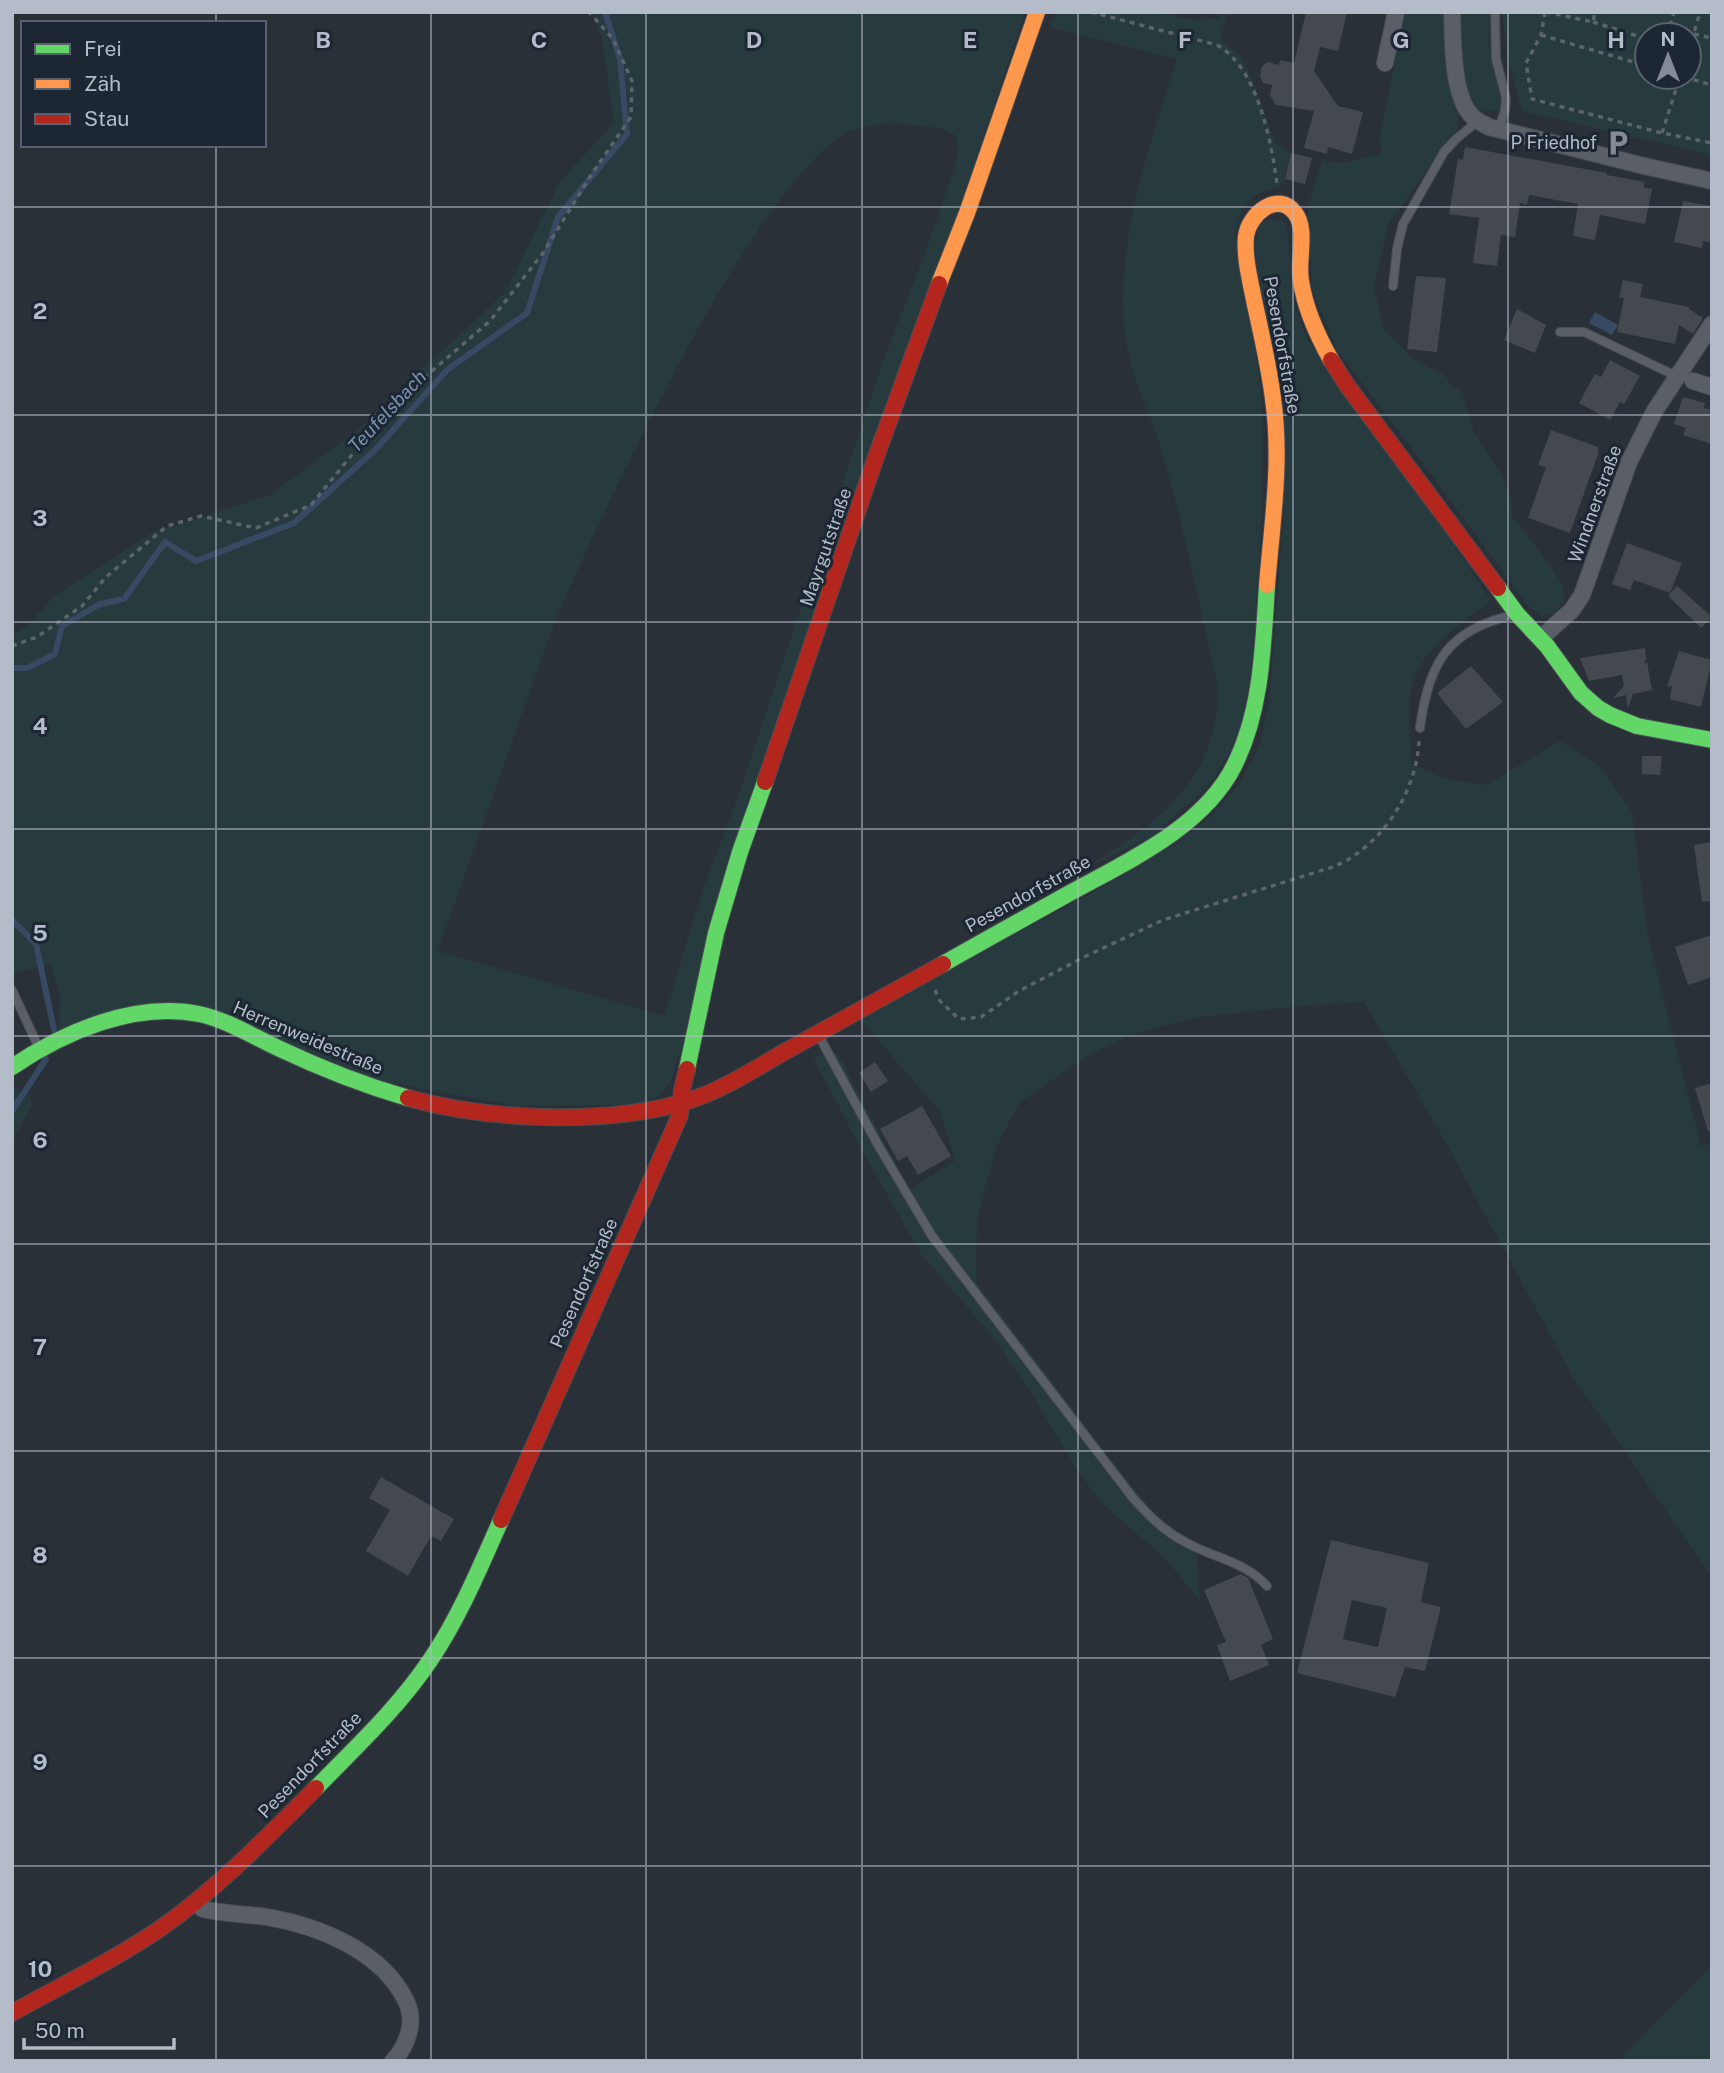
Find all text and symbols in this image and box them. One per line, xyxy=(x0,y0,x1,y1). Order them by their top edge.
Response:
legend xyxy=(21,21,266,147)
north arrow xyxy=(1633,21,1703,91)
text: B xyxy=(315,26,331,53)
text: C xyxy=(531,26,547,53)
text: D xyxy=(746,26,762,53)
text: E xyxy=(963,26,977,53)
text: F xyxy=(1178,26,1192,53)
text: G xyxy=(1392,26,1410,53)
text: H xyxy=(1607,26,1625,53)
text: N xyxy=(1661,28,1675,50)
text: Frei xyxy=(84,36,122,61)
text: Zäh xyxy=(84,71,121,96)
text: Stau xyxy=(84,106,130,131)
parking icon: P Friedhof xyxy=(1603,128,1633,158)
place label: P Friedhof xyxy=(1511,132,1597,153)
street label: Pesendorfstraße xyxy=(1260,274,1305,415)
text: 2 xyxy=(33,297,47,324)
water label: Teufelsbach xyxy=(343,365,431,457)
street label: Windnerstraße xyxy=(1563,442,1626,566)
street label: Mayrgutstraße xyxy=(795,485,856,609)
text: 3 xyxy=(32,504,48,531)
text: 4 xyxy=(32,712,48,739)
street label: Pesendorfstraße xyxy=(962,851,1094,937)
text: 5 xyxy=(32,919,48,946)
street label: Herrenweidestraße xyxy=(230,996,386,1079)
text: 6 xyxy=(32,1126,48,1153)
street label: Pesendorfstraße xyxy=(546,1215,622,1351)
text: 7 xyxy=(33,1333,47,1360)
text: 8 xyxy=(32,1541,48,1568)
street label: Pesendorfstraße xyxy=(254,1707,366,1822)
text: 9 xyxy=(32,1748,48,1775)
text: 10 xyxy=(28,1955,52,1982)
scale bar xyxy=(24,2007,175,2050)
text: 50 m xyxy=(35,2018,85,2043)

